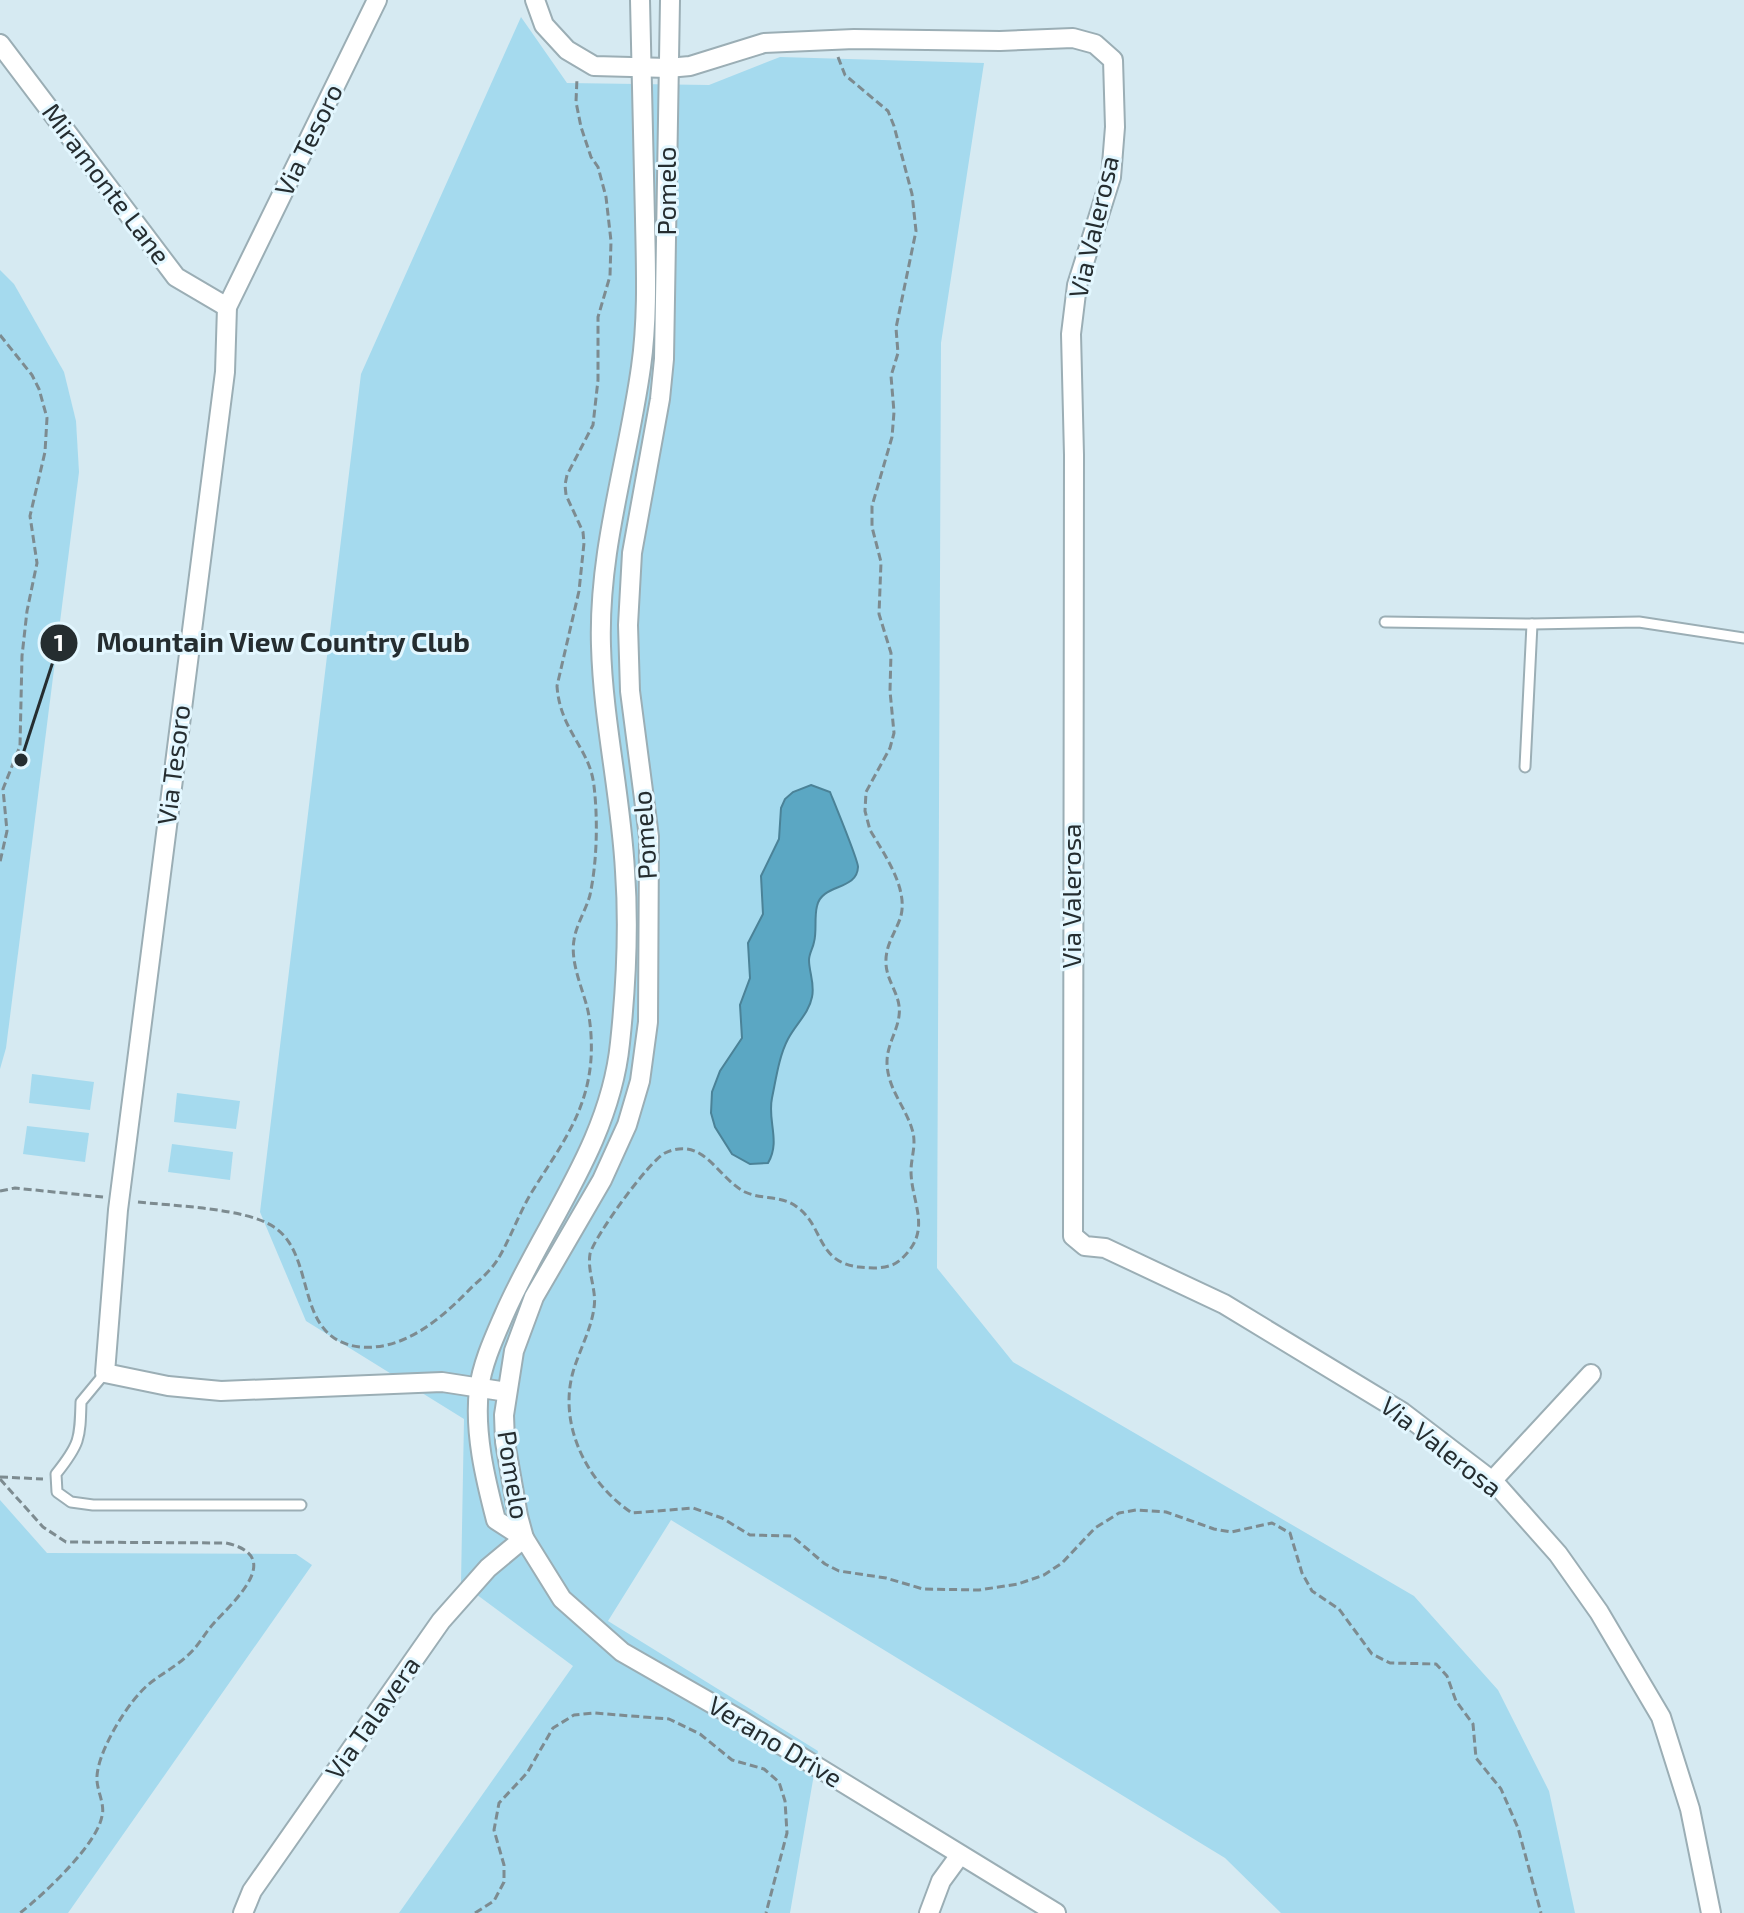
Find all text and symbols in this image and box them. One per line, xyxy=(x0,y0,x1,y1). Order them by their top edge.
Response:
street label: Via Tesoro xyxy=(267,78,348,200)
street label: Miramonte Lane xyxy=(37,97,178,269)
street label: Pomelo xyxy=(650,146,681,236)
street label: Via Valerosa xyxy=(1061,152,1124,301)
callout: Mountain View Country Club xyxy=(39,617,487,669)
text: Mountain View Country Club xyxy=(96,624,470,658)
text: 1 xyxy=(54,627,64,656)
street label: Via Tesoro xyxy=(150,703,195,827)
street label: Pomelo xyxy=(625,790,662,881)
street label: Via Valerosa xyxy=(1055,823,1086,969)
street label: Via Valerosa xyxy=(1375,1389,1509,1503)
street label: Pomelo xyxy=(492,1428,537,1521)
street label: Via Talavera xyxy=(318,1650,425,1785)
street label: Verano Drive xyxy=(703,1689,848,1793)

